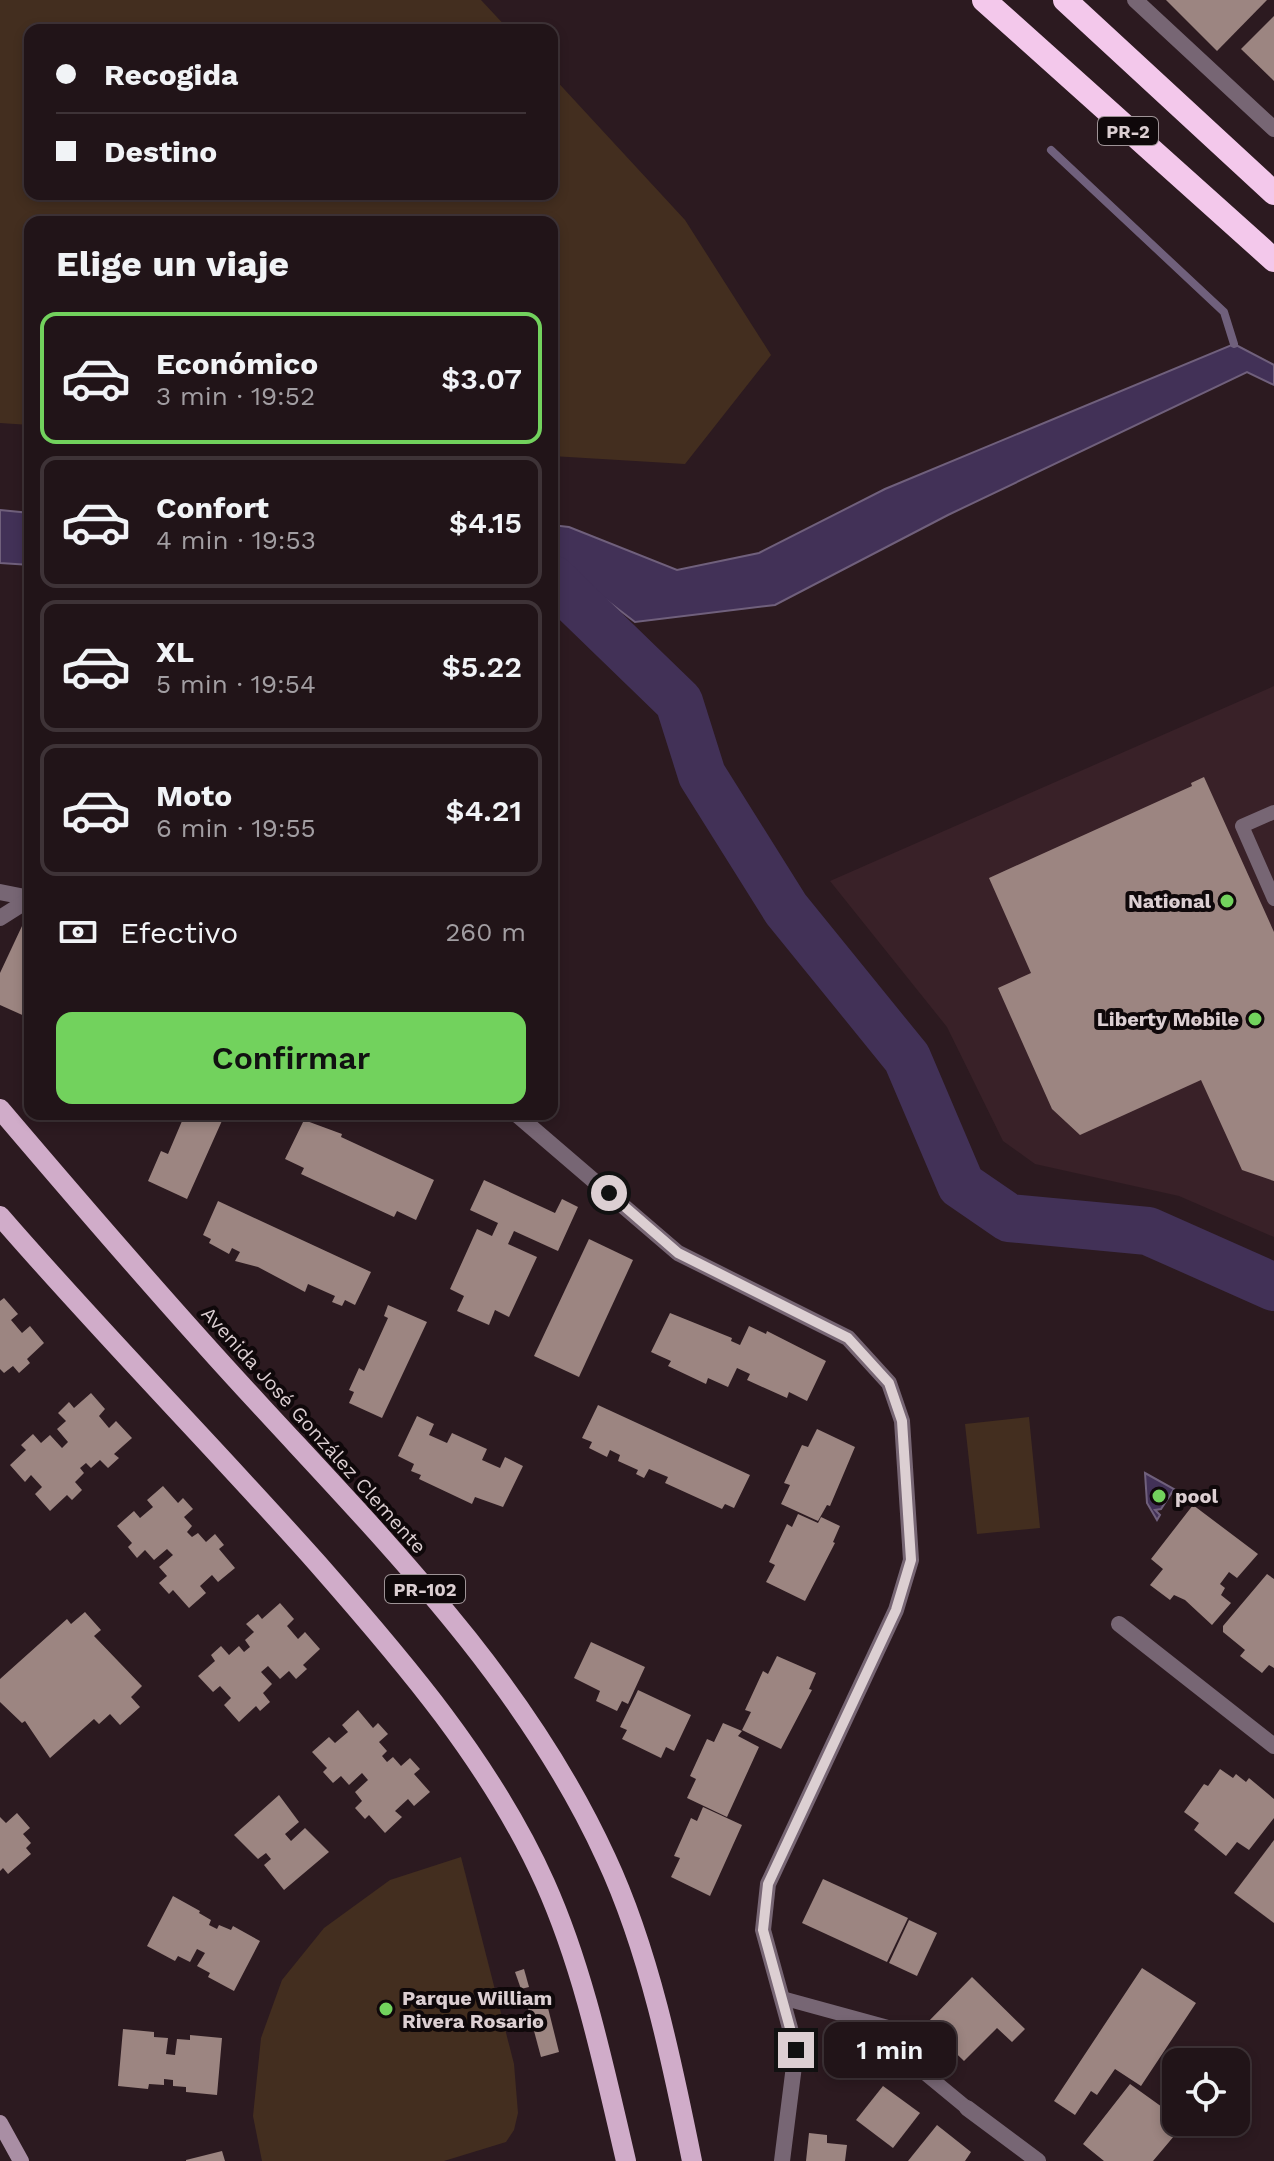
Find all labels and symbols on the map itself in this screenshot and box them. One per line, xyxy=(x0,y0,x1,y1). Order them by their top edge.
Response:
road number: PR-2 xyxy=(1098,117,1158,145)
place label: National xyxy=(1128,889,1211,913)
marker: National xyxy=(1218,892,1236,910)
place label: Liberty Mobile xyxy=(1097,1007,1239,1031)
marker: Liberty Mobile xyxy=(1246,1010,1264,1028)
route start xyxy=(591,1175,627,1211)
street label: Avenida José González Clemente xyxy=(197,1302,431,1558)
place label: pool xyxy=(1175,1484,1219,1508)
marker: pool xyxy=(1150,1487,1168,1505)
road number: PR-102 xyxy=(385,1575,465,1603)
place label: Parque William Rivera Rosario xyxy=(402,1986,552,2033)
marker: Parque William Rivera Rosario xyxy=(377,2000,395,2018)
callout: 1 min xyxy=(824,2022,956,2078)
route end xyxy=(778,2032,814,2068)

